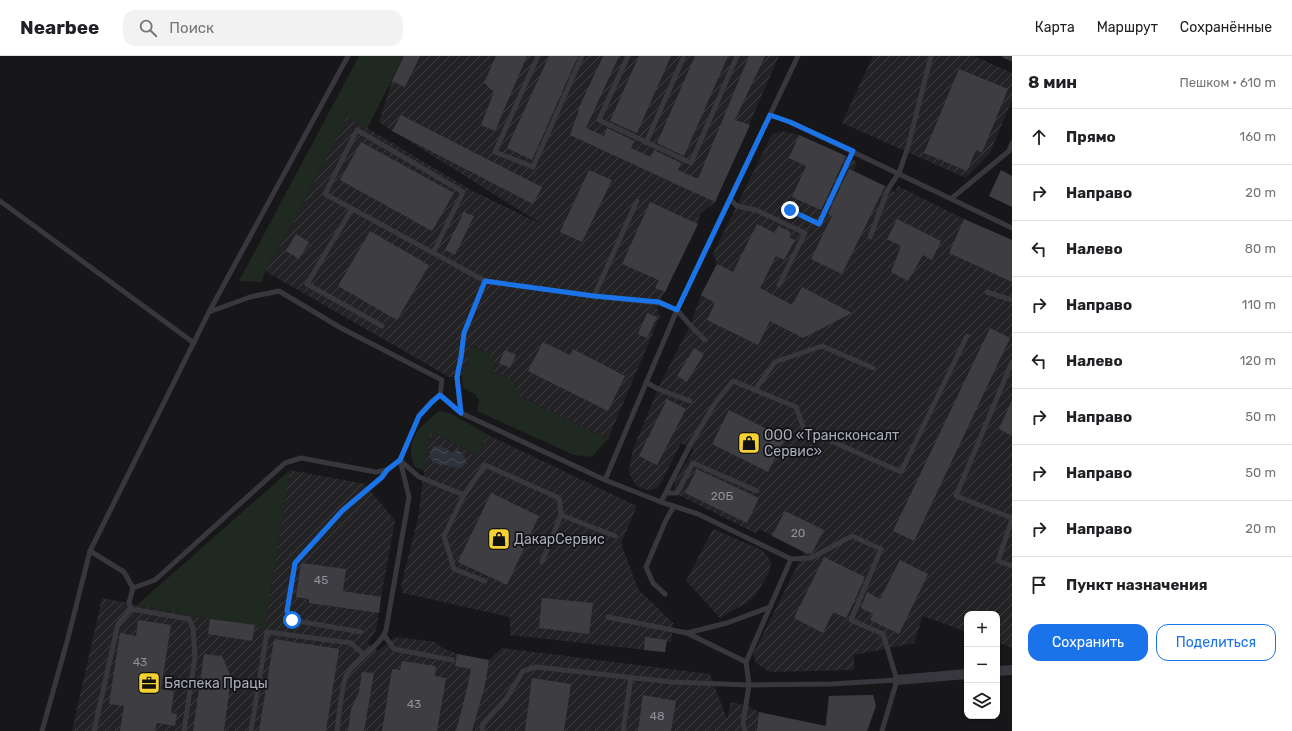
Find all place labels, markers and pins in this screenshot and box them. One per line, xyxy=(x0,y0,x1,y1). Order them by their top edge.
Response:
place label: ООО «Трансконсалт Сервис» xyxy=(764,427,899,460)
shop icon: ООО «Трансконсалт Сервис» xyxy=(736,430,762,456)
shop icon: ДакарСервис xyxy=(486,526,512,552)
place label: ДакарСервис xyxy=(514,531,605,548)
office icon: Бяспека Працы xyxy=(136,670,162,696)
place label: Бяспека Працы xyxy=(164,675,268,692)

